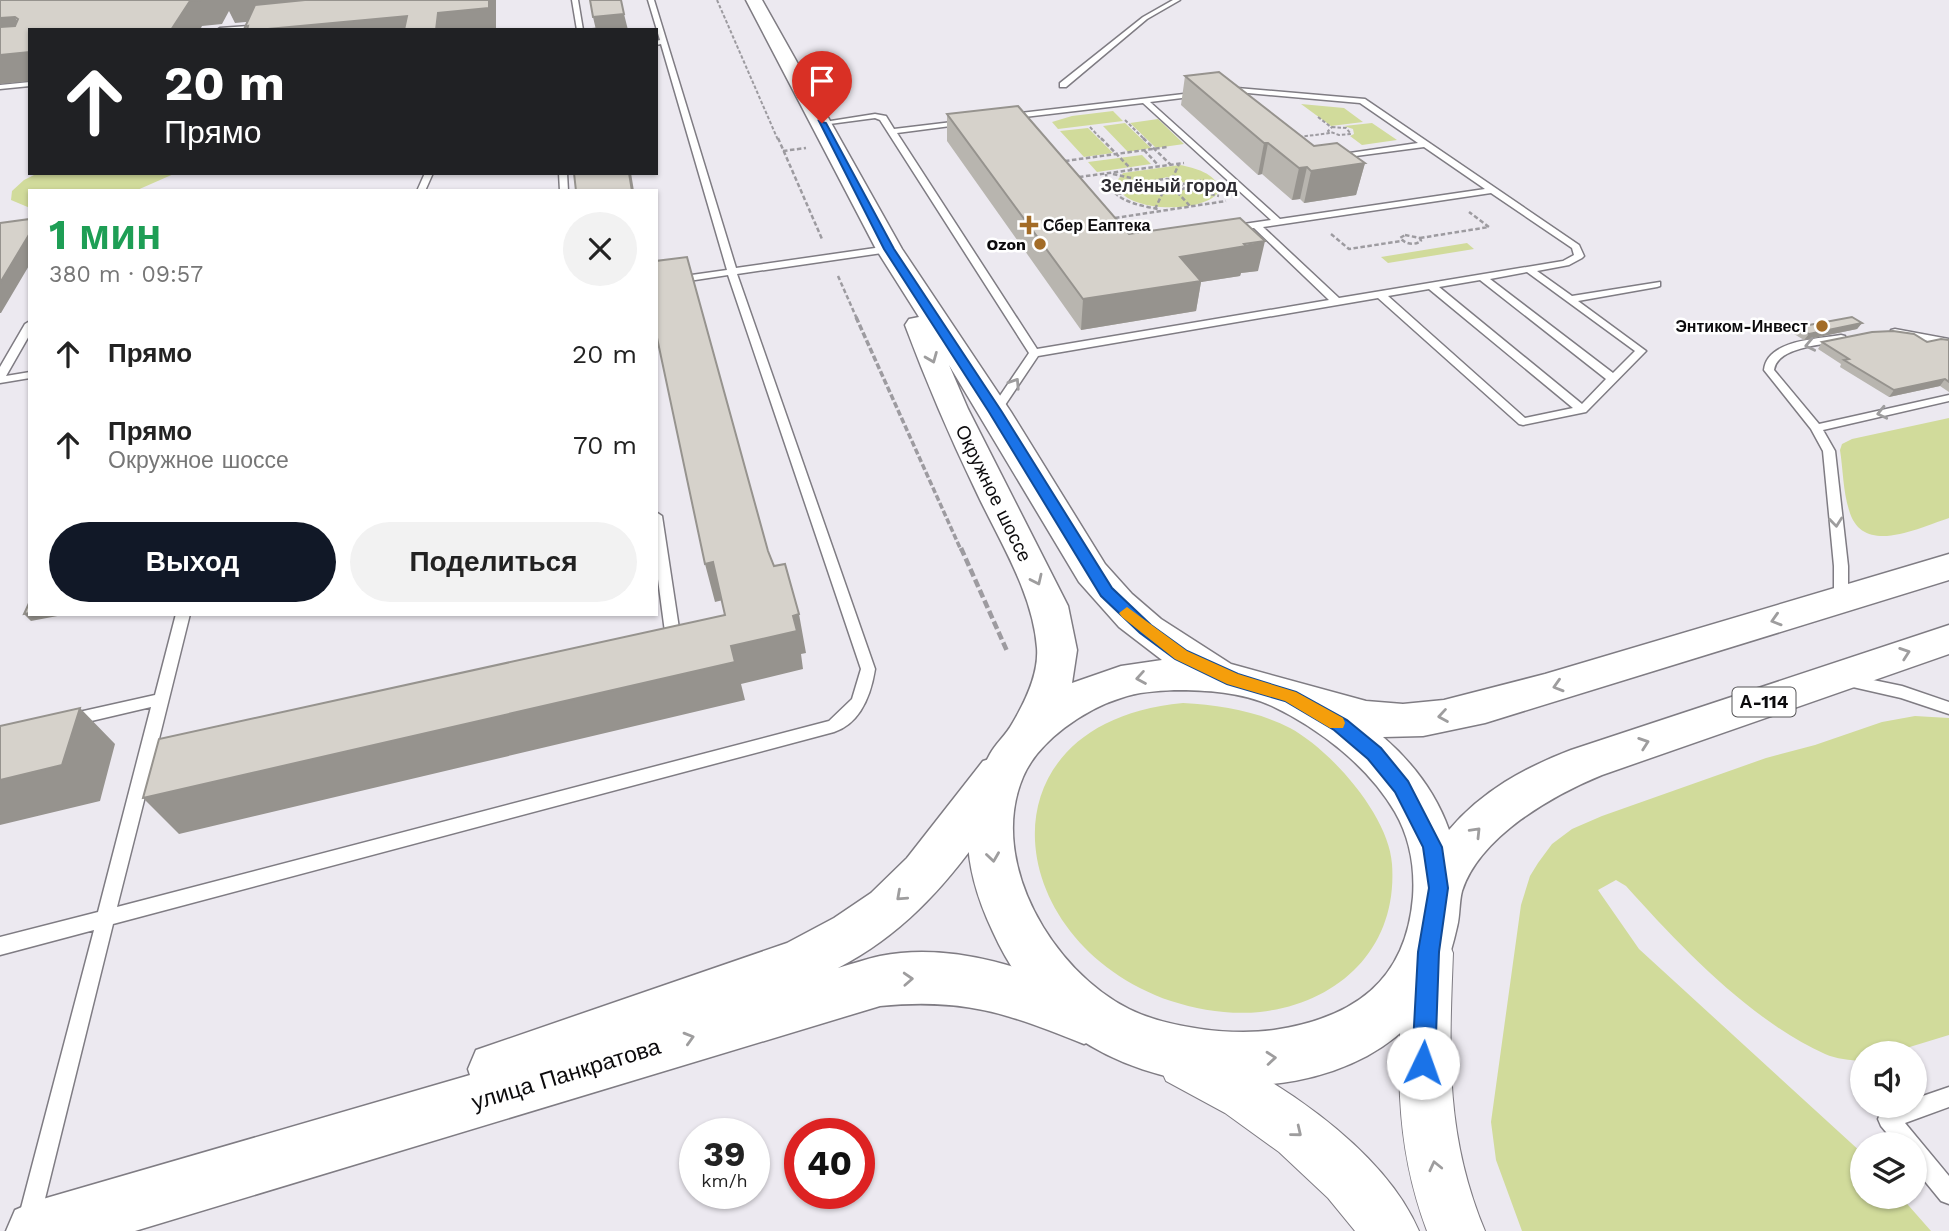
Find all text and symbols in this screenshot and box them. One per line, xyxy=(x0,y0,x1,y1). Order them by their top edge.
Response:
pin xyxy=(792,51,852,123)
text: 20 m xyxy=(164,54,285,112)
icon: ahead xyxy=(49,56,140,147)
icon: arrive xyxy=(803,62,841,100)
text: Прямо xyxy=(164,113,262,151)
district label: Зелёный город xyxy=(1101,175,1238,196)
text: 1 мин xyxy=(49,210,161,259)
button: close xyxy=(563,212,637,286)
place label: Сбер Еаптека xyxy=(1043,216,1150,235)
marker: Сбер Еаптека xyxy=(1021,217,1037,233)
place label: Ozon xyxy=(987,235,1026,254)
marker: Ozon xyxy=(1032,236,1048,252)
text: 380 m · 09:57 xyxy=(49,261,203,288)
place label: Энтиком-Инвест xyxy=(1675,317,1808,336)
marker: Энтиком-Инвест xyxy=(1814,318,1830,334)
icon: ahead xyxy=(49,335,87,373)
one-way arrow xyxy=(1804,336,1816,351)
text: Прямо xyxy=(108,338,192,368)
text: 20 m xyxy=(572,339,637,369)
one-way arrow xyxy=(924,351,938,363)
one-way arrow xyxy=(1006,377,1019,390)
one-way arrow xyxy=(1876,405,1888,419)
text: Прямо xyxy=(108,416,192,446)
street label: Окружное шоссе xyxy=(950,421,1037,565)
icon: ahead xyxy=(49,426,87,464)
text: 70 m xyxy=(573,430,637,460)
text: Окружное шоссе xyxy=(108,447,289,474)
one-way arrow xyxy=(1828,517,1843,528)
button: Выход xyxy=(49,522,336,602)
button: Поделиться xyxy=(350,522,637,602)
one-way arrow xyxy=(1029,572,1043,585)
one-way arrow xyxy=(1770,612,1782,626)
one-way arrow xyxy=(1899,647,1911,661)
one-way arrow xyxy=(1135,670,1147,685)
one-way arrow xyxy=(1552,678,1565,692)
road number: А-114 xyxy=(1732,688,1796,716)
one-way arrow xyxy=(1437,708,1449,723)
one-way arrow xyxy=(1637,738,1649,752)
one-way arrow xyxy=(1467,827,1480,840)
one-way arrow xyxy=(985,851,1000,863)
one-way arrow xyxy=(896,888,909,900)
one-way arrow xyxy=(903,971,914,986)
position arrow xyxy=(1386,1026,1460,1100)
one-way arrow xyxy=(683,1031,695,1046)
street label: улица Панкратова xyxy=(468,1033,664,1116)
map controls xyxy=(1850,1041,1927,1209)
button: sound xyxy=(1850,1041,1927,1118)
one-way arrow xyxy=(1266,1051,1277,1066)
speed limit sign: 40 xyxy=(784,1118,875,1209)
one-way arrow xyxy=(1290,1124,1302,1137)
button: layers xyxy=(1850,1132,1927,1209)
text: 39 xyxy=(703,1133,746,1175)
one-way arrow xyxy=(1429,1161,1443,1173)
text: km/h xyxy=(701,1170,748,1191)

